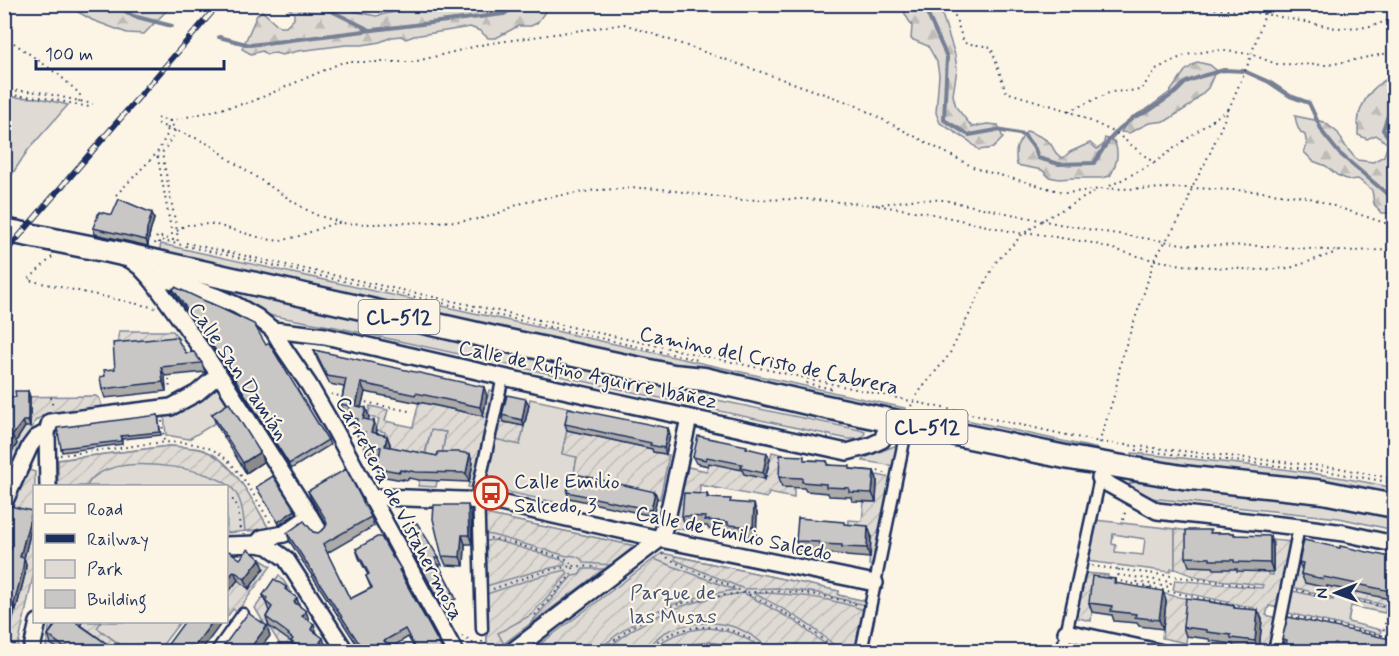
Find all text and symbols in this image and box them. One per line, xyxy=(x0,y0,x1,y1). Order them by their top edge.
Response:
scale bar xyxy=(36,33,224,71)
text: 100 m xyxy=(45,43,93,67)
street label: Calle San Damián xyxy=(182,297,295,446)
road number: CL-512 xyxy=(358,300,440,334)
street label: Camino del Cristo de Cabrera xyxy=(637,320,901,402)
street label: Calle de Rufino Aguirre Ibáñez xyxy=(456,334,720,416)
street label: Carretera de Vistahermosa xyxy=(328,392,470,625)
road number: CL-512 xyxy=(886,410,968,444)
place label: Calle Emilio Salcedo, 3 xyxy=(514,468,620,520)
bus stop icon: Calle Emilio Salcedo, 3 xyxy=(473,475,509,511)
legend xyxy=(33,485,228,623)
text: Road xyxy=(87,498,123,522)
street label: Calle de Emilio Salcedo xyxy=(633,499,835,569)
text: Railway xyxy=(87,528,149,552)
text: Park xyxy=(87,558,123,582)
north arrow xyxy=(1306,563,1366,623)
park label: Parque de las Musas xyxy=(629,579,717,631)
text: Building xyxy=(87,588,147,614)
text: N xyxy=(1312,588,1333,599)

